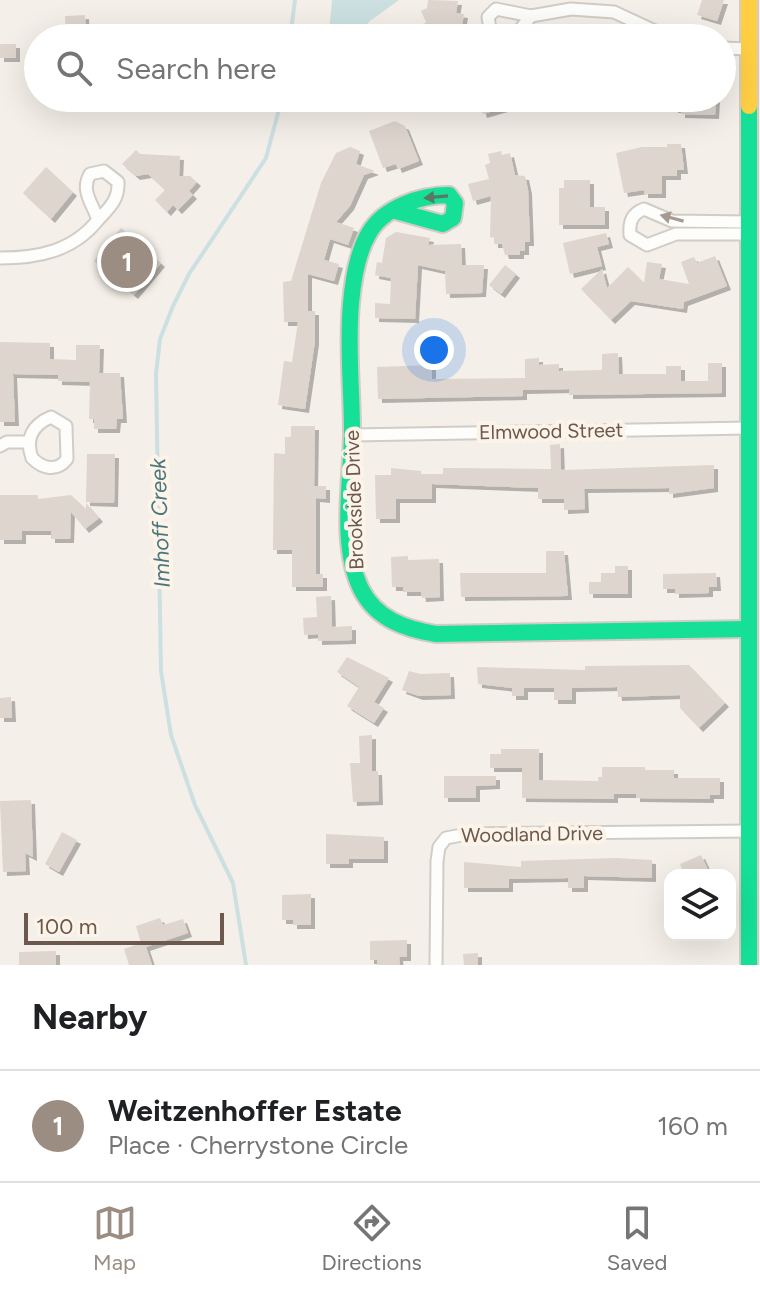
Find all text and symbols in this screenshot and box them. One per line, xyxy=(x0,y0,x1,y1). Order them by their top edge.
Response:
search box xyxy=(24,24,736,112)
icon: search xyxy=(52,46,96,90)
text: Search here xyxy=(116,50,276,87)
one-way arrow xyxy=(424,191,449,204)
one-way arrow xyxy=(659,212,684,224)
pin: 1 xyxy=(101,232,153,292)
your location xyxy=(414,330,454,370)
street label: Elmwood Street xyxy=(479,418,623,444)
street label: Brookside Drive xyxy=(340,430,368,570)
water label: Imhoff Creek xyxy=(144,457,176,588)
street label: Woodland Drive xyxy=(461,821,603,847)
map controls xyxy=(664,869,736,941)
button: layers xyxy=(664,869,736,941)
scale bar xyxy=(24,909,224,945)
text: 100 m xyxy=(36,913,97,940)
text: Nearby xyxy=(32,997,147,1038)
text: Weitzenhoffer Estate xyxy=(108,1092,402,1129)
text: 1 xyxy=(53,1110,63,1142)
text: 160 m xyxy=(657,1110,728,1142)
text: Place · Cherrystone Circle xyxy=(108,1129,408,1161)
tab: Map xyxy=(93,1201,137,1276)
tab: Directions xyxy=(322,1201,422,1276)
tab: Saved xyxy=(607,1201,667,1276)

